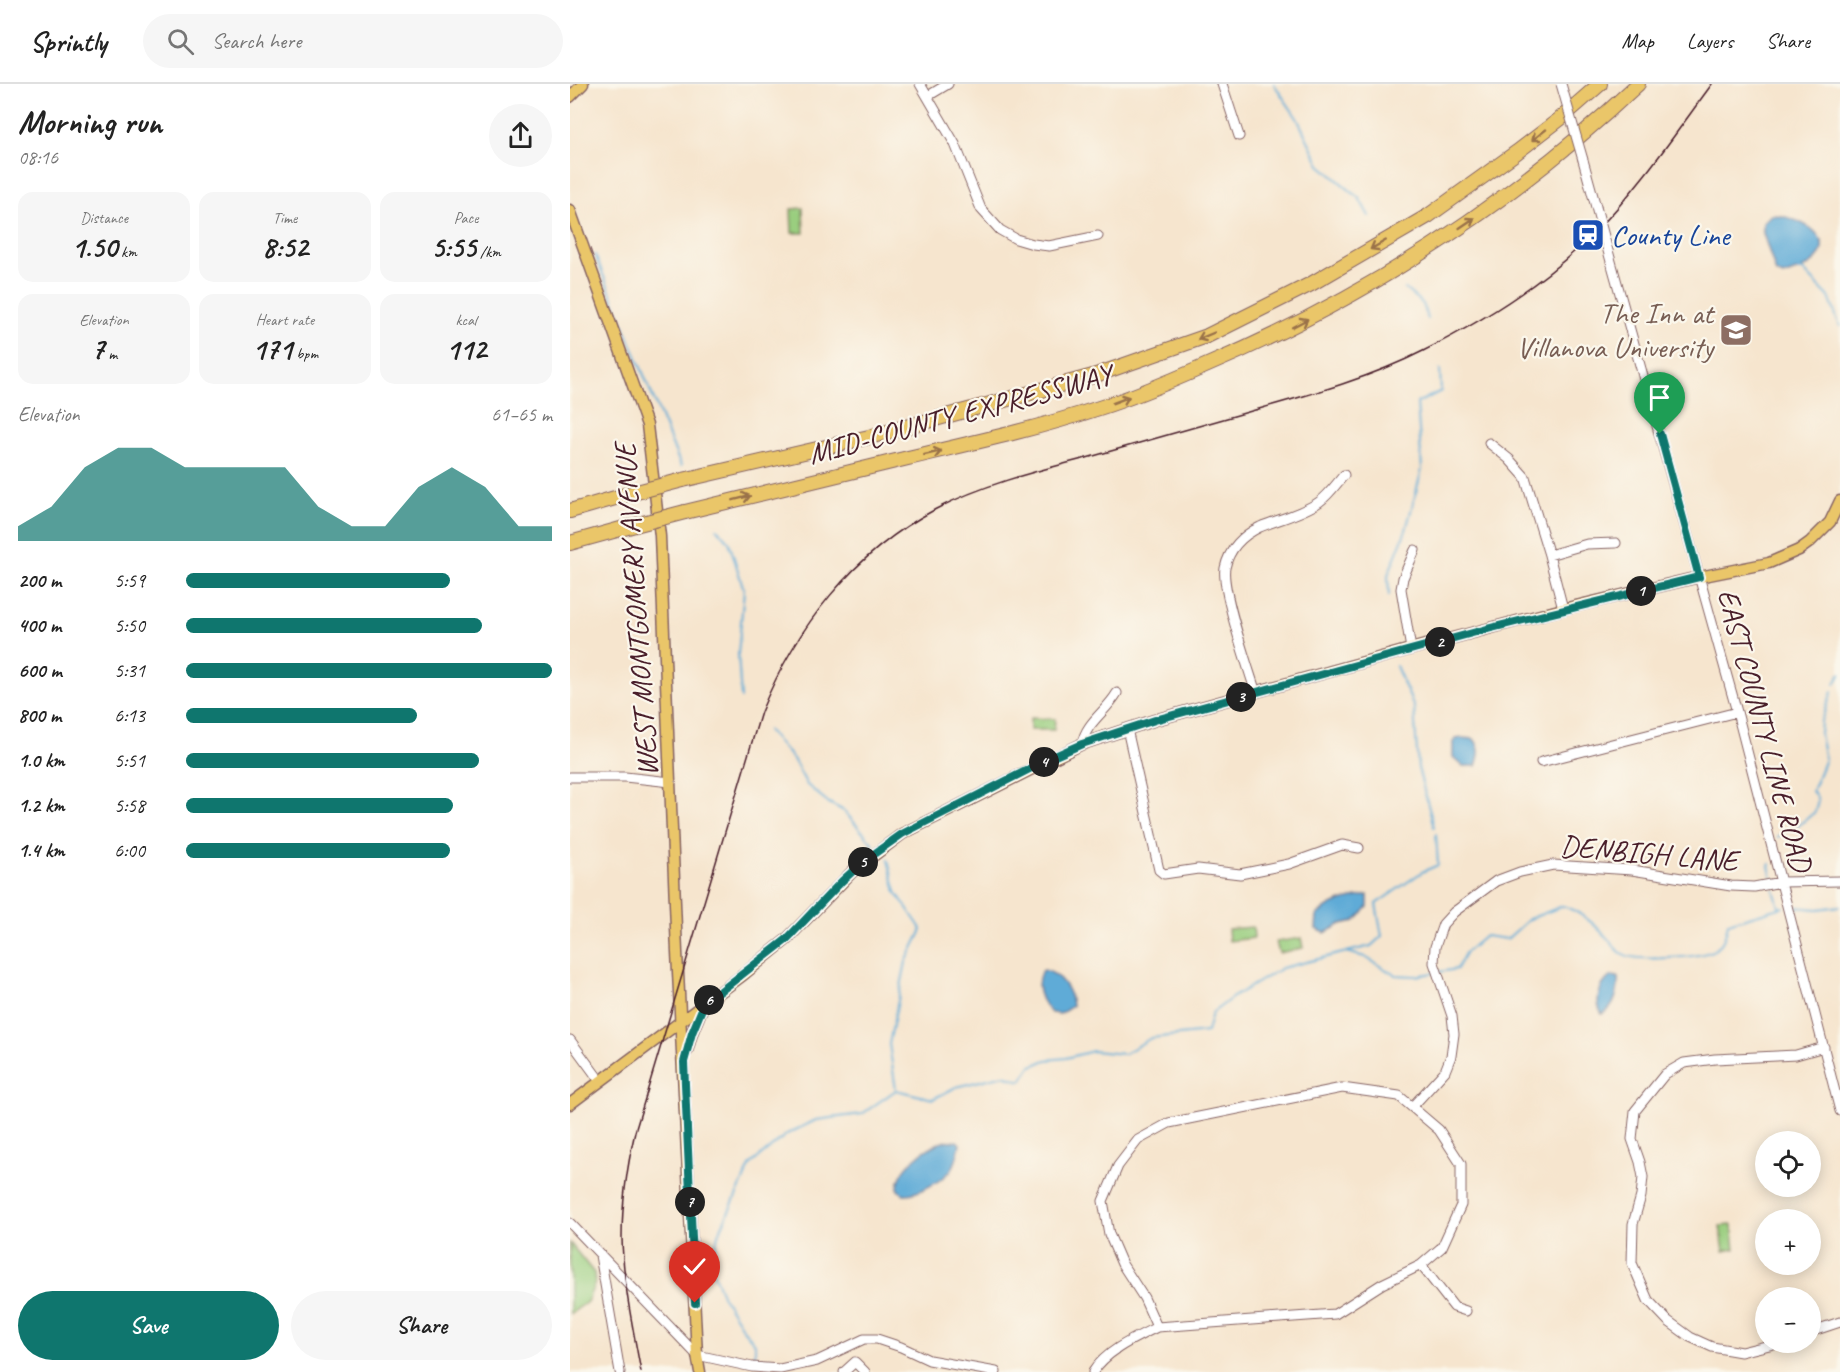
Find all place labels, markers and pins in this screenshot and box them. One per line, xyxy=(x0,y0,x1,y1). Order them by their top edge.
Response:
place label: County Line xyxy=(1611,216,1732,254)
station icon: County Line xyxy=(1570,217,1606,253)
place label: The Inn at Villanova University xyxy=(1516,294,1716,366)
school or university icon: The Inn at Villanova University xyxy=(1718,312,1754,348)
pin xyxy=(1634,372,1685,434)
pin: 1 xyxy=(1626,576,1656,606)
pin: 2 xyxy=(1425,627,1455,657)
pin: 3 xyxy=(1226,682,1256,712)
pin: 4 xyxy=(1029,747,1059,777)
pin: 5 xyxy=(848,847,878,877)
pin: 6 xyxy=(694,985,724,1015)
pin: 7 xyxy=(675,1187,705,1217)
pin xyxy=(669,1241,720,1303)

